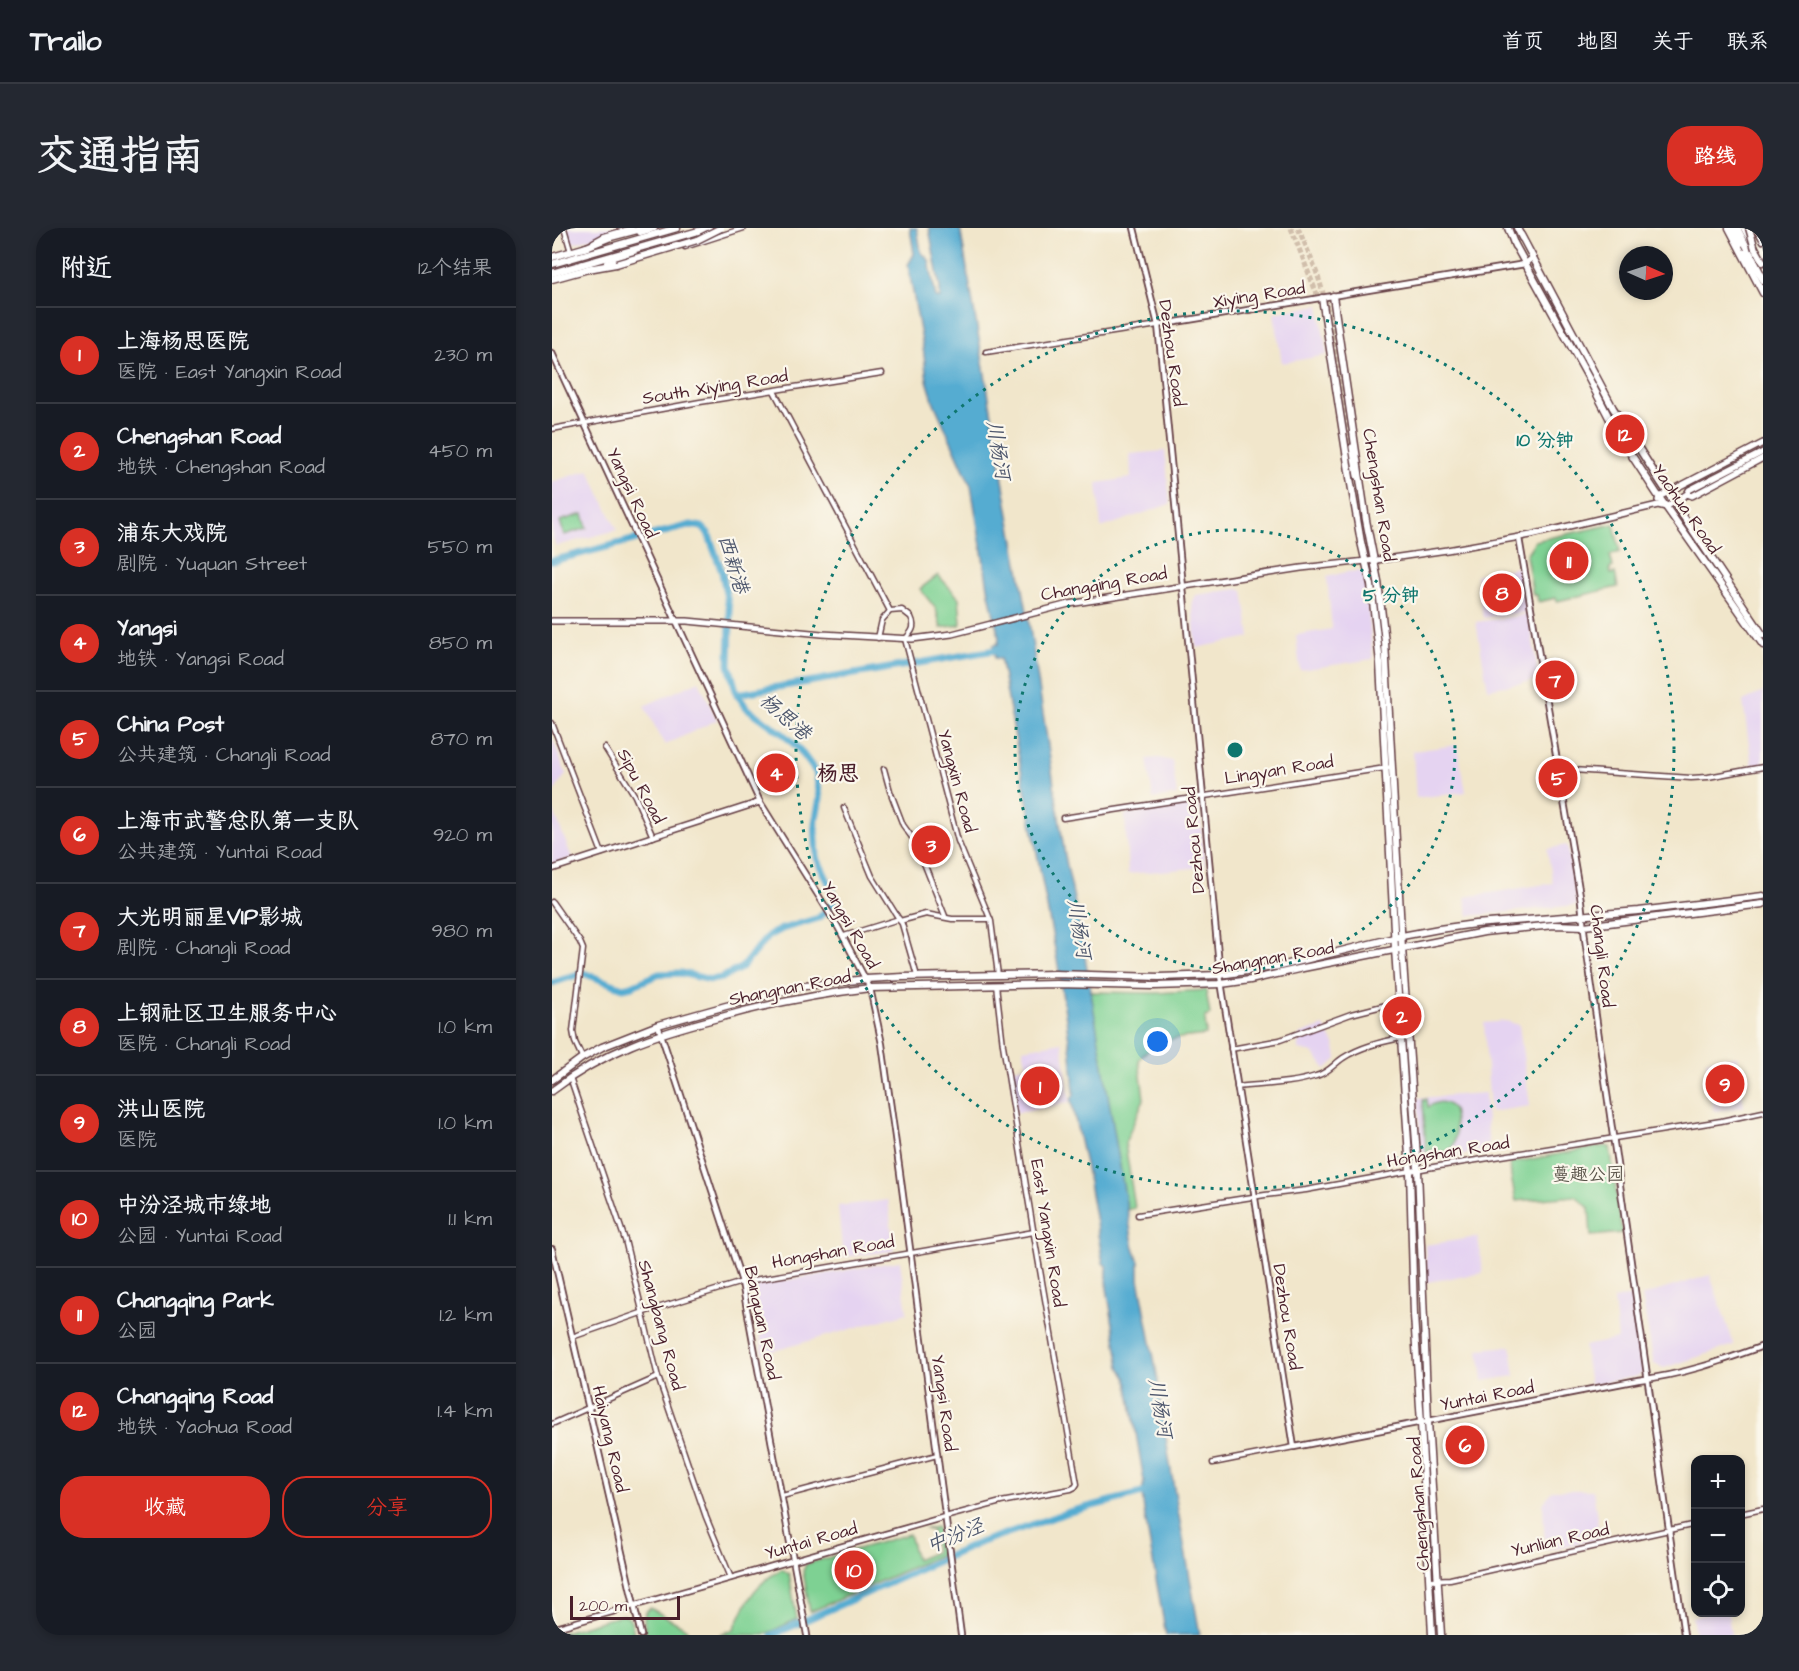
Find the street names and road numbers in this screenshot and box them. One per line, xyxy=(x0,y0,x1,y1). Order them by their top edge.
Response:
street label: Xiying Road xyxy=(1211,275,1307,316)
street label: Dezhou Road xyxy=(1152,298,1192,408)
street label: South Xiying Road xyxy=(640,363,790,412)
street label: Chengshan Road xyxy=(1355,427,1402,563)
street label: Yangsi Road xyxy=(599,444,664,543)
street label: Yaohua Road xyxy=(1646,459,1726,559)
street label: Changqing Road xyxy=(1039,561,1169,608)
street label: Yangxin Road xyxy=(930,727,983,836)
street label: Sipu Road xyxy=(611,744,671,828)
street label: Lingyan Road xyxy=(1223,749,1335,792)
street label: Dezhou Road xyxy=(1177,786,1211,894)
street label: Yangsi Road xyxy=(814,877,885,974)
street label: Changli Road xyxy=(1582,903,1621,1009)
street label: Shangnan Road xyxy=(1210,935,1336,982)
street label: Shangnan Road xyxy=(727,964,853,1013)
street label: Hongshan Road xyxy=(1385,1130,1511,1175)
street label: East Yangxin Road xyxy=(1023,1157,1072,1309)
street label: Hongshan Road xyxy=(770,1229,896,1276)
street label: Shangbang Road xyxy=(631,1257,690,1393)
street label: Dezhou Road xyxy=(1266,1262,1308,1372)
street label: Banquan Road xyxy=(738,1264,786,1382)
street label: Yangsi Road xyxy=(924,1353,963,1453)
street label: Yuntai Road xyxy=(1438,1375,1536,1417)
street label: Haiyang Road xyxy=(585,1383,634,1495)
street label: Chengshan Road xyxy=(1402,1436,1437,1572)
street label: Yuntai Road xyxy=(762,1516,860,1566)
street label: Yunlian Road xyxy=(1508,1517,1612,1563)

